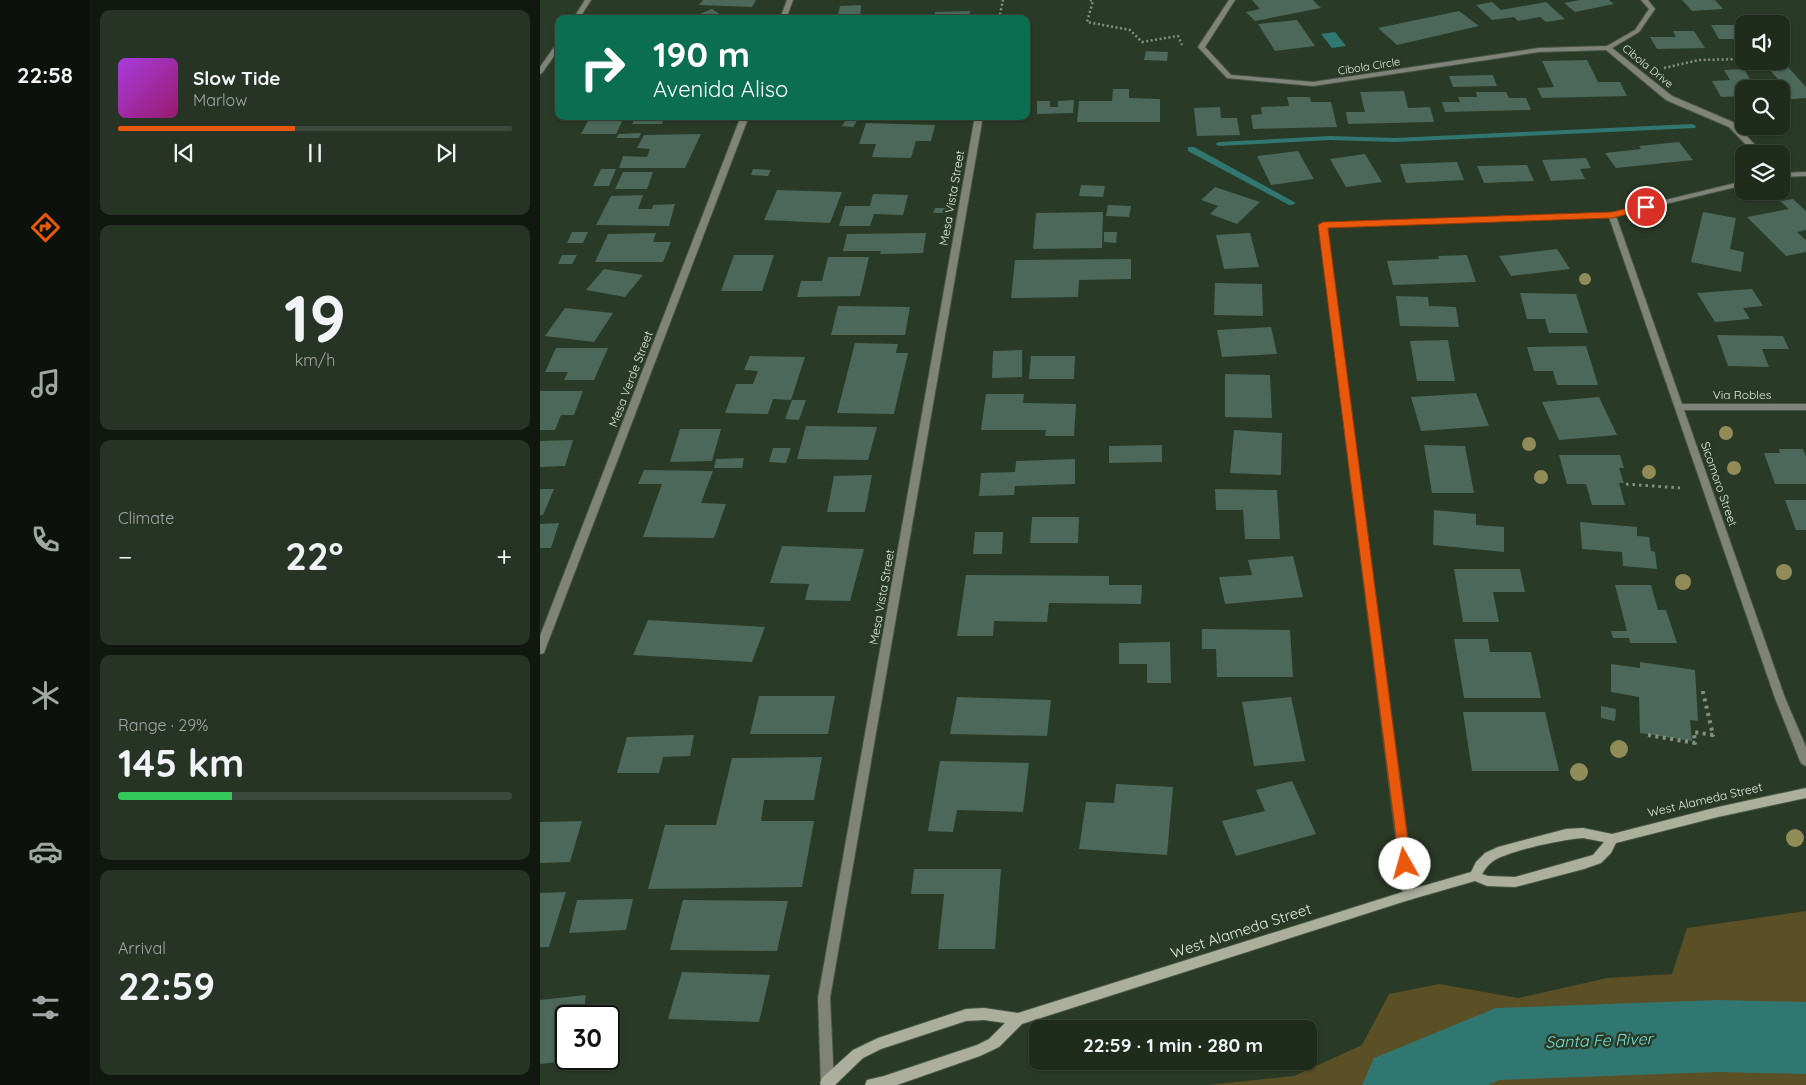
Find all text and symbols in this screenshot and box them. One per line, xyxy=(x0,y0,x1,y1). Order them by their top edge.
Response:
map controls xyxy=(1735,15,1790,200)
button: sound xyxy=(1735,15,1790,70)
text: 190 m xyxy=(653,32,750,76)
icon: right xyxy=(570,35,635,100)
street label: Cibola Drive xyxy=(1620,41,1676,91)
street label: Cibola Circle xyxy=(1337,54,1401,78)
text: 22:58 xyxy=(17,61,73,89)
text: Slow Tide xyxy=(193,66,281,90)
text: Avenida Aliso xyxy=(653,75,788,103)
button: search xyxy=(1735,80,1790,135)
text: Marlow xyxy=(193,90,247,110)
icon: previous xyxy=(170,139,198,167)
icon: pause xyxy=(301,139,329,167)
icon: next xyxy=(432,139,460,167)
button: layers xyxy=(1735,145,1790,200)
street label: Mesa Vista Street xyxy=(936,149,967,247)
pin xyxy=(1625,186,1667,228)
icon: arrive xyxy=(1632,193,1660,221)
icon: directions xyxy=(28,210,63,245)
text: 19 xyxy=(284,277,346,358)
street label: Mesa Verde Street xyxy=(605,329,656,429)
text: km/h xyxy=(295,350,335,370)
icon: music xyxy=(28,366,63,401)
street label: Via Robles xyxy=(1713,387,1772,402)
street label: Sicomoro Street xyxy=(1698,439,1741,528)
text: Climate xyxy=(118,508,174,528)
icon: phone xyxy=(28,522,63,557)
text: 22° xyxy=(285,532,343,580)
text: − xyxy=(118,539,133,574)
text: + xyxy=(496,539,512,574)
street label: Mesa Vista Street xyxy=(866,548,897,646)
icon: climate xyxy=(28,678,63,713)
text: Range · 29% xyxy=(118,715,209,735)
text: 145 km xyxy=(118,739,244,787)
street label: West Alameda Street xyxy=(1646,779,1764,820)
icon: car xyxy=(28,834,63,869)
position arrow xyxy=(1378,837,1430,889)
street label: West Alameda Street xyxy=(1168,899,1314,962)
text: Arrival xyxy=(118,938,166,958)
text: 22:59 xyxy=(118,962,215,1010)
icon: filters xyxy=(28,990,63,1025)
speed limit sign: 30 xyxy=(555,1005,620,1070)
water label: Santa Fe River xyxy=(1545,1028,1655,1052)
text: 22:59 · 1 min · 280 m xyxy=(1083,1033,1263,1057)

